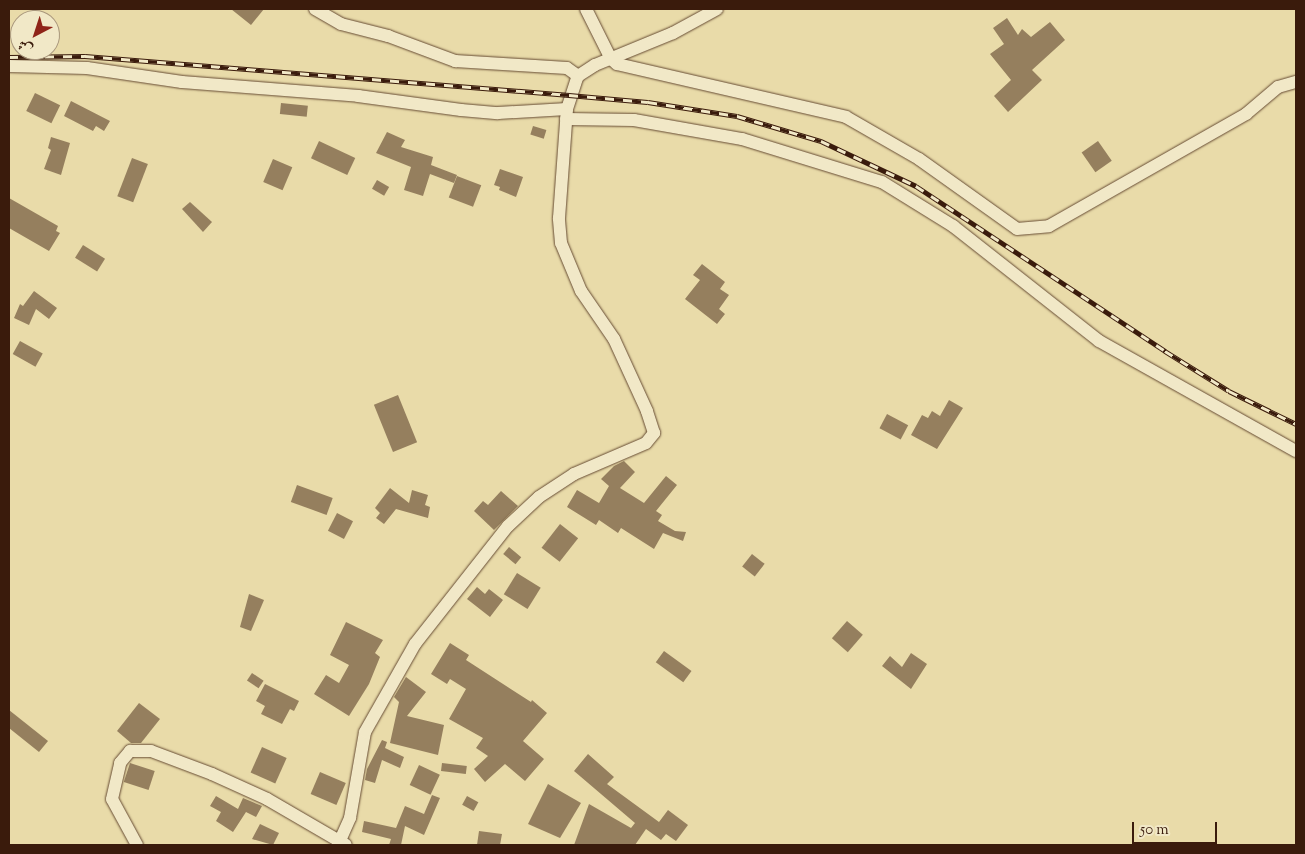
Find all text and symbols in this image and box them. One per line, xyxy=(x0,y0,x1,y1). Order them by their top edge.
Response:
north arrow xyxy=(10,10,60,60)
text: ش xyxy=(14,34,38,58)
scale bar xyxy=(1135,812,1220,844)
text: 50 m xyxy=(1140,820,1169,841)

